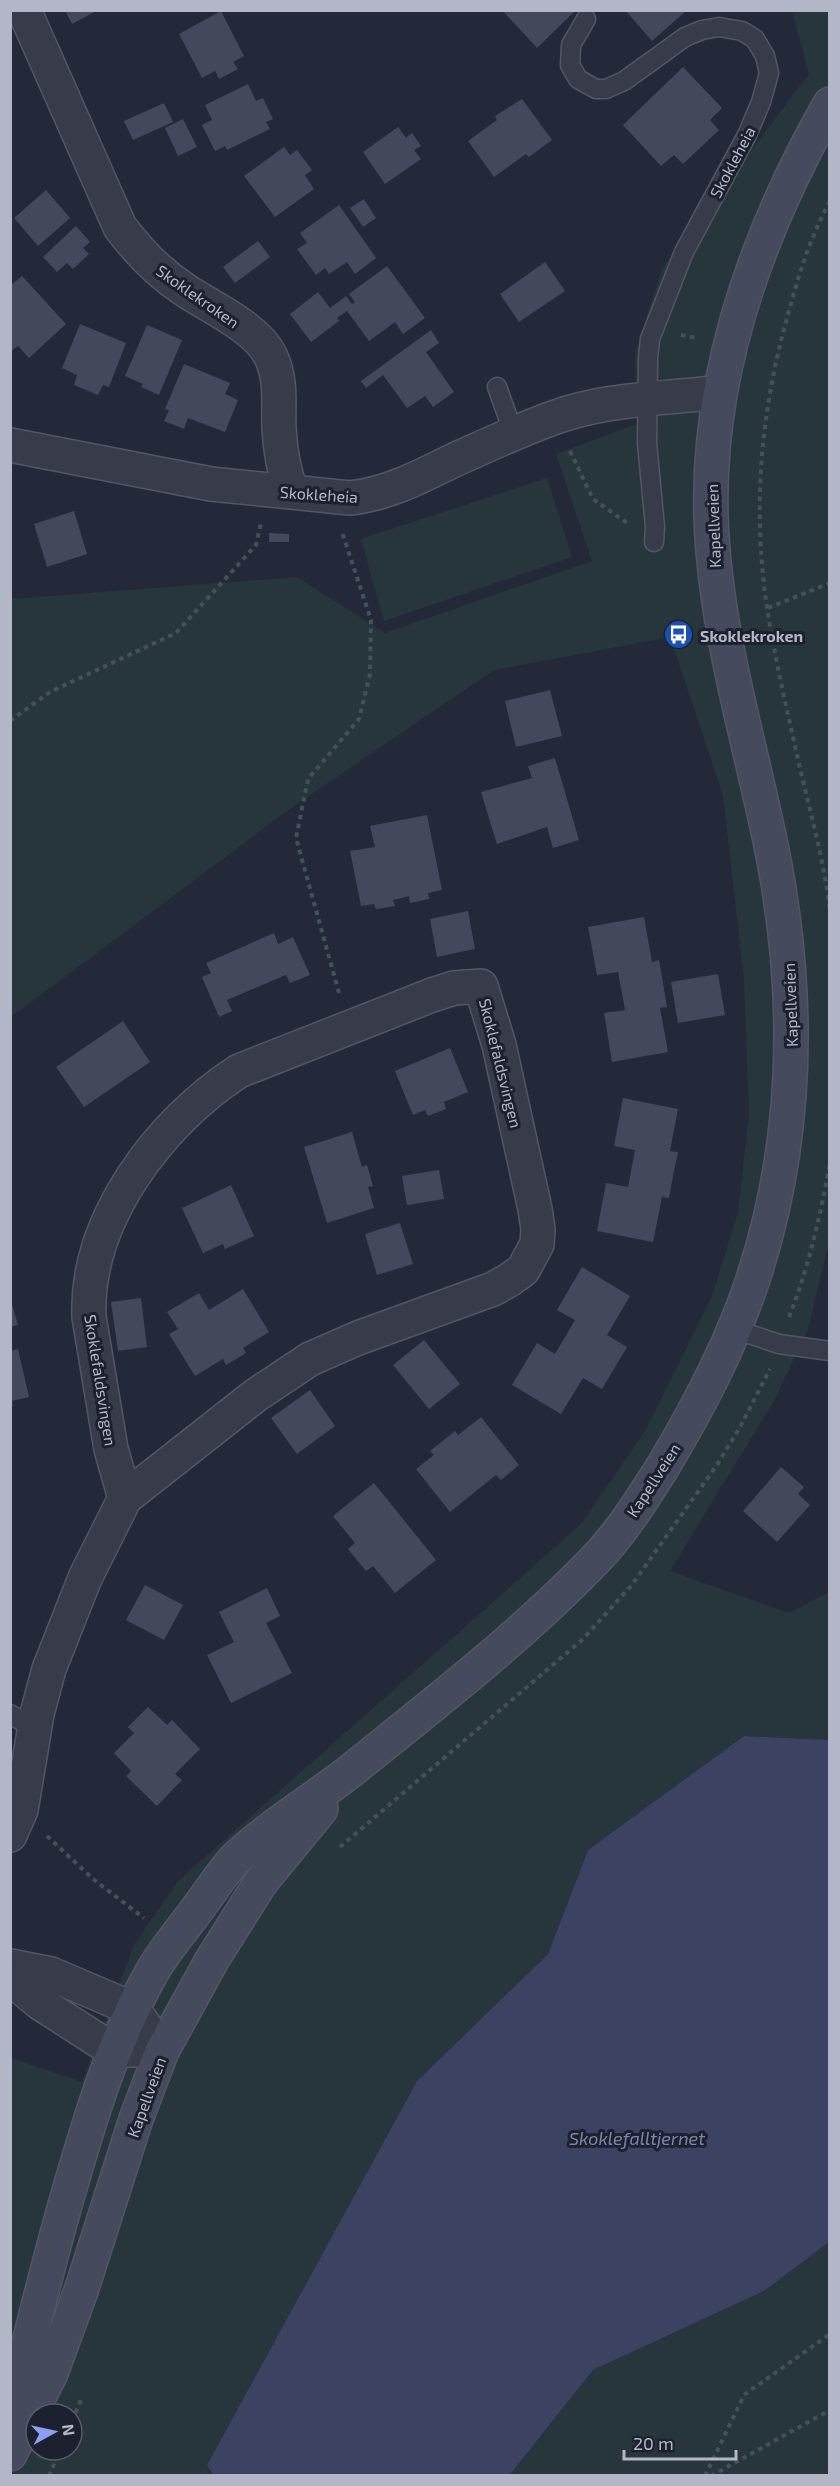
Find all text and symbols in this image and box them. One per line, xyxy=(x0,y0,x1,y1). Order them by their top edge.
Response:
street label: Skokleheia xyxy=(705,123,759,201)
street label: Skoklekroken xyxy=(153,260,243,332)
street label: Skokleheia xyxy=(279,482,359,506)
street label: Kapellveien xyxy=(702,484,724,568)
bus stop icon: Skoklekroken xyxy=(663,619,695,651)
place label: Skoklekroken xyxy=(700,626,803,645)
street label: Kapellveien xyxy=(779,963,801,1047)
street label: Skoklefaldsvingen xyxy=(476,996,526,1130)
street label: Skoklefaldsvingen xyxy=(81,1313,121,1447)
street label: Kapellveien xyxy=(622,1440,684,1520)
street label: Kapellveien xyxy=(123,2054,169,2140)
water label: Skoklefalltjernet xyxy=(569,2127,705,2149)
north arrow xyxy=(24,2402,84,2462)
text: N xyxy=(59,2423,80,2437)
scale bar xyxy=(624,2423,736,2461)
text: 20 m xyxy=(633,2432,674,2454)

